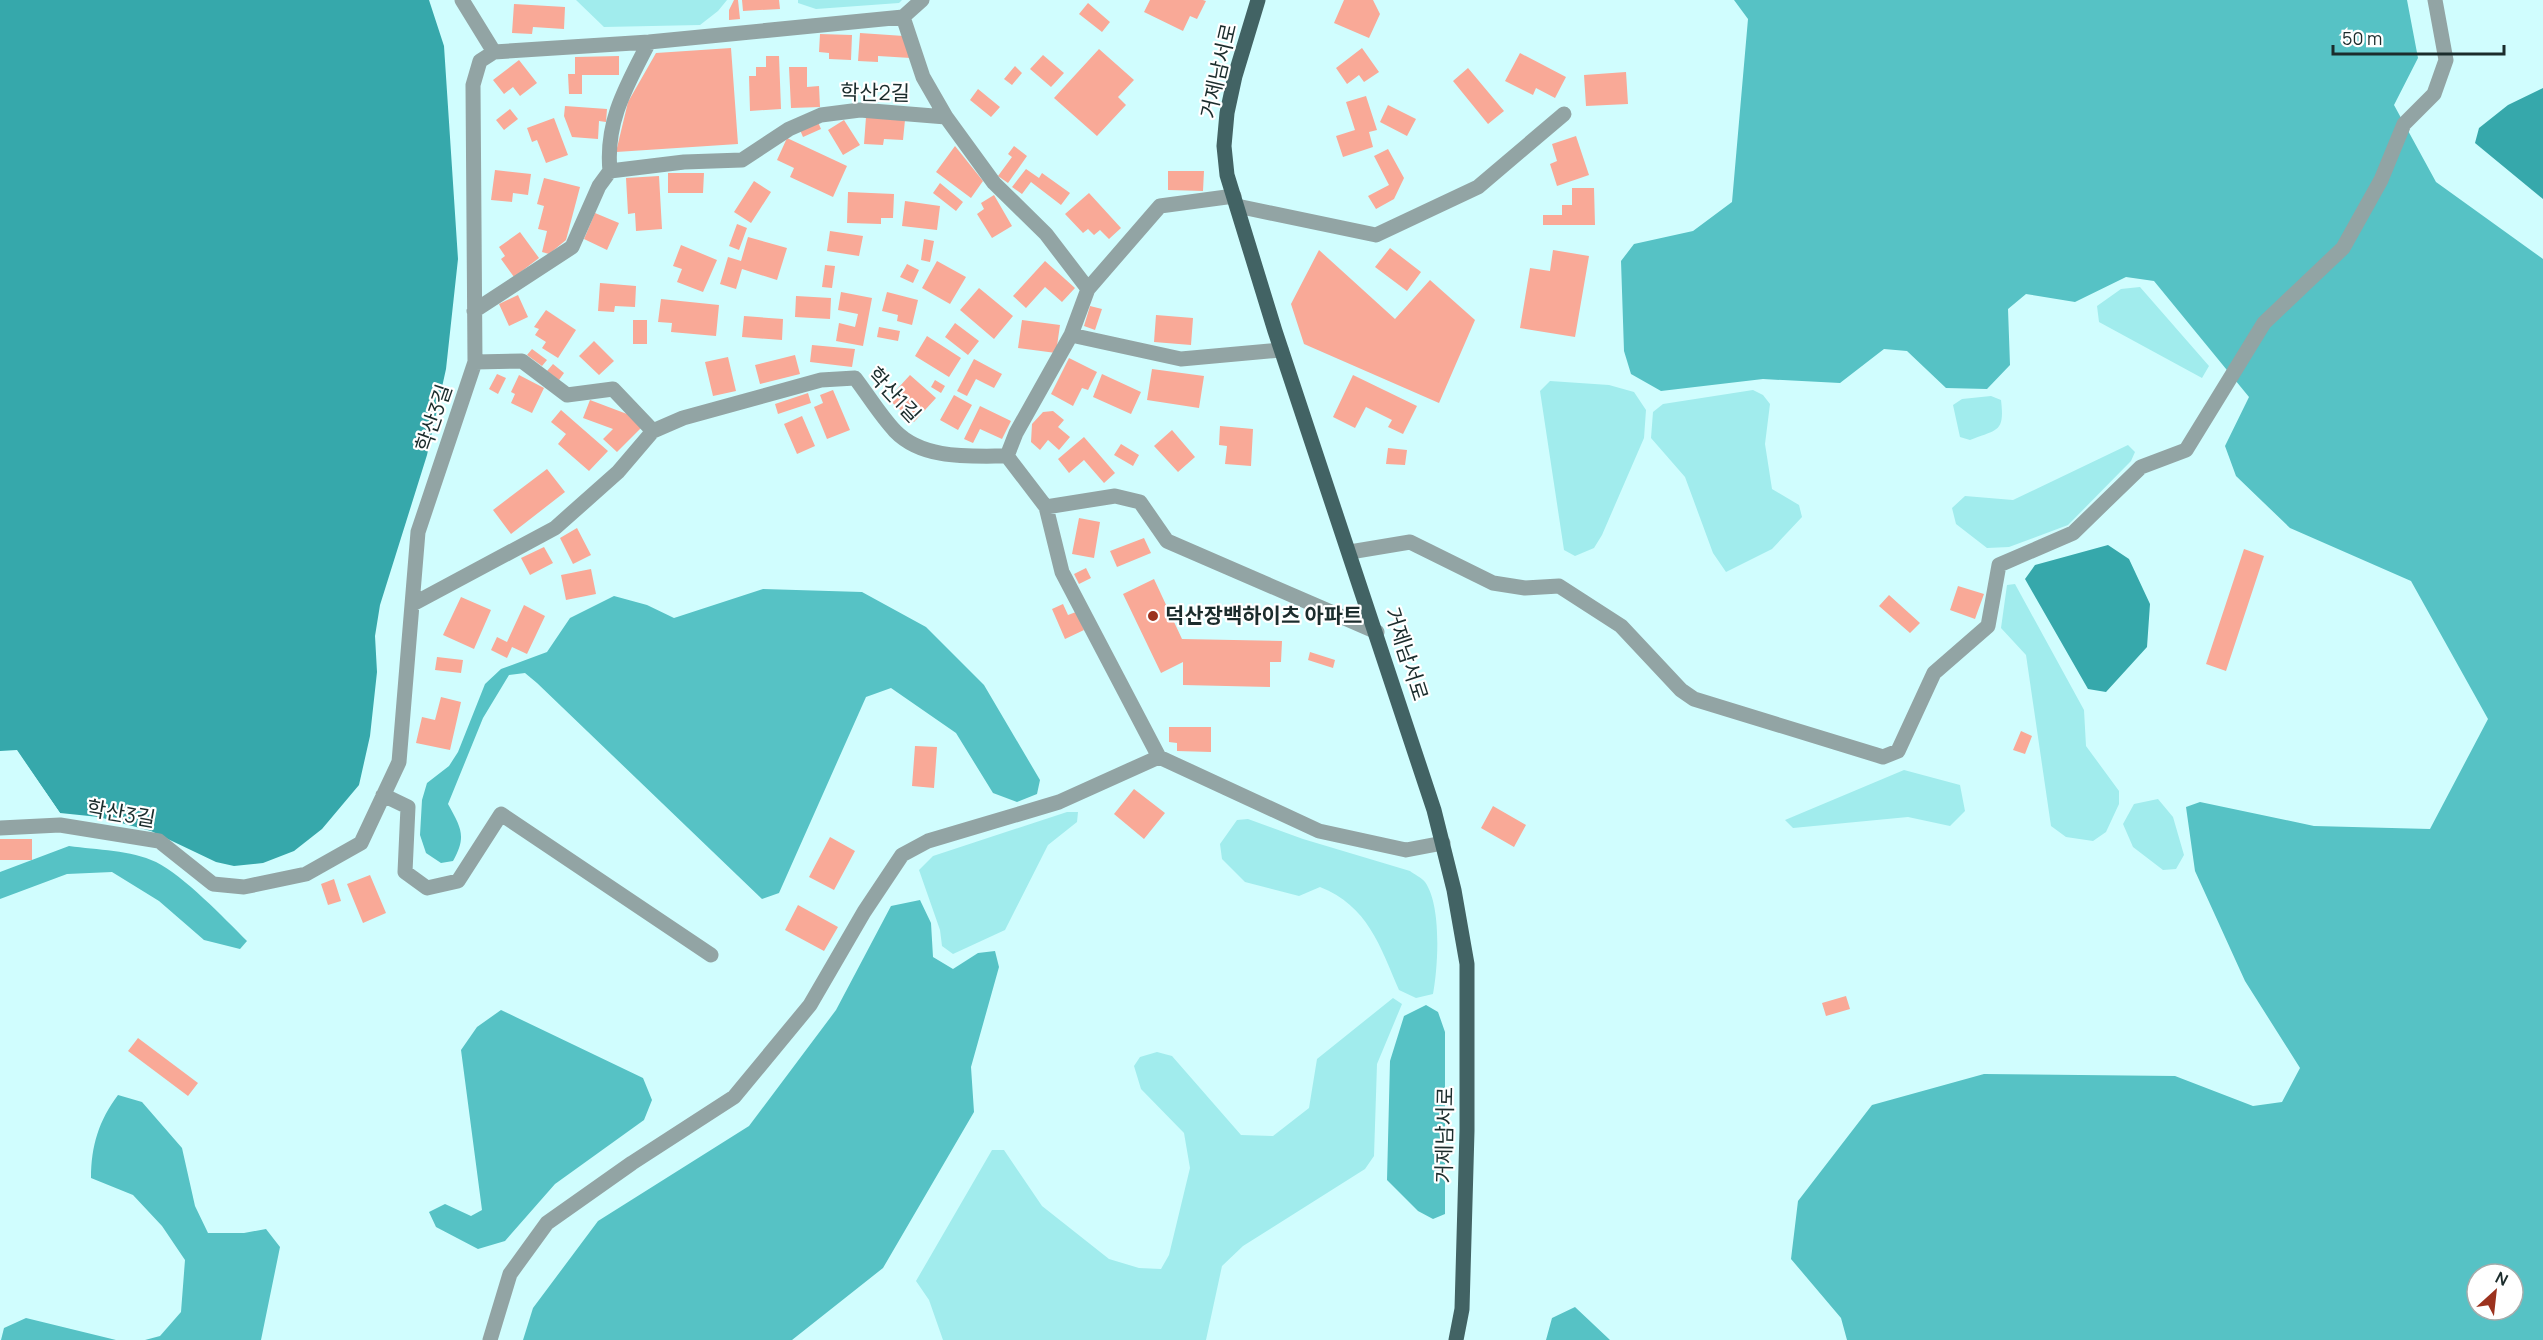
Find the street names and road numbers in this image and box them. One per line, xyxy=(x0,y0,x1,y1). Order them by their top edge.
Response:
street label: 거제남서로 xyxy=(1194,21,1243,121)
street label: 학산2길 xyxy=(840,77,910,107)
street label: 학산1길 xyxy=(862,361,928,428)
street label: 학산3길 xyxy=(408,380,458,455)
street label: 거제남서로 xyxy=(1379,603,1435,704)
street label: 학산3길 xyxy=(84,793,158,833)
street label: 거제남서로 xyxy=(1429,1086,1459,1184)

